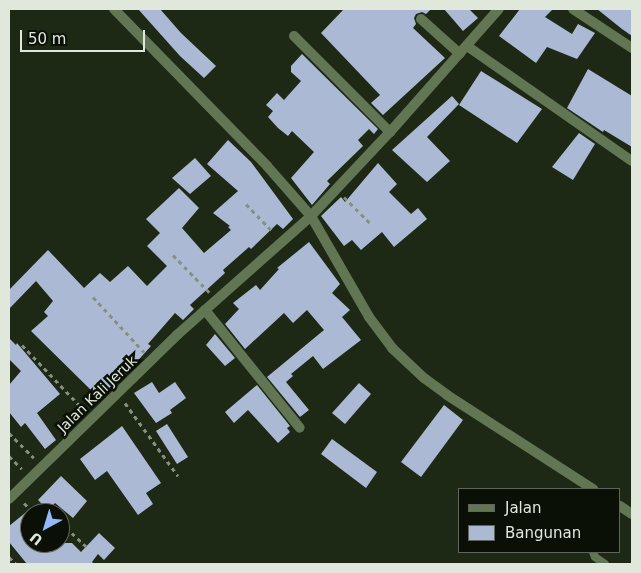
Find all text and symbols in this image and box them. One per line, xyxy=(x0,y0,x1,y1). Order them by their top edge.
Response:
scale bar xyxy=(22,20,148,52)
text: 50 m xyxy=(28,30,66,48)
street label: Jalan Kali Jeruk xyxy=(54,352,140,436)
legend xyxy=(458,488,621,553)
text: Jalan xyxy=(505,499,541,517)
north arrow xyxy=(20,503,70,553)
text: Bangunan xyxy=(505,524,581,542)
text: U xyxy=(27,529,46,549)

